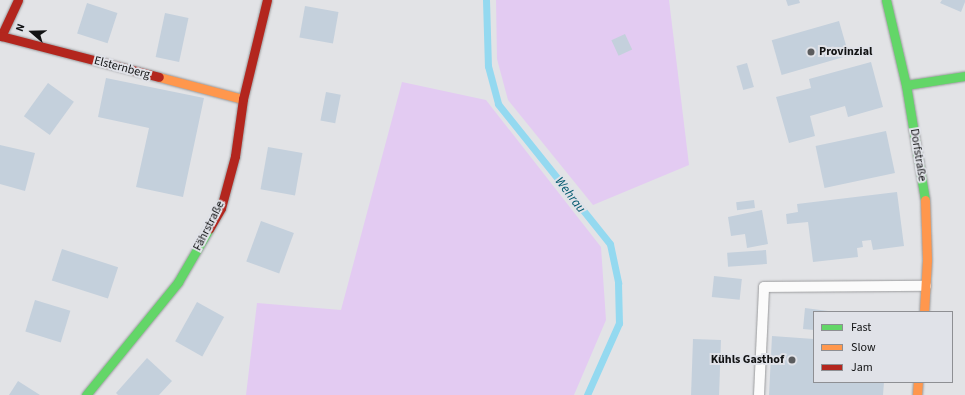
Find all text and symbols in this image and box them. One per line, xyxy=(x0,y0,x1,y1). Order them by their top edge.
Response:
north arrow xyxy=(12,12,52,52)
text: N xyxy=(12,22,29,34)
place label: Provinzial xyxy=(819,45,872,59)
marker: Provinzial xyxy=(806,47,816,57)
street label: Elsternberg xyxy=(92,54,152,82)
street label: Dorfstraße xyxy=(907,128,929,182)
water label: Wehrau xyxy=(551,174,589,216)
street label: Fährstraße xyxy=(190,199,228,253)
legend xyxy=(813,311,953,383)
text: Fast xyxy=(851,319,871,336)
text: Slow xyxy=(851,339,876,356)
place label: Kühls Gasthof xyxy=(711,353,784,367)
marker: Kühls Gasthof xyxy=(787,355,797,365)
text: Jam xyxy=(851,359,873,376)

